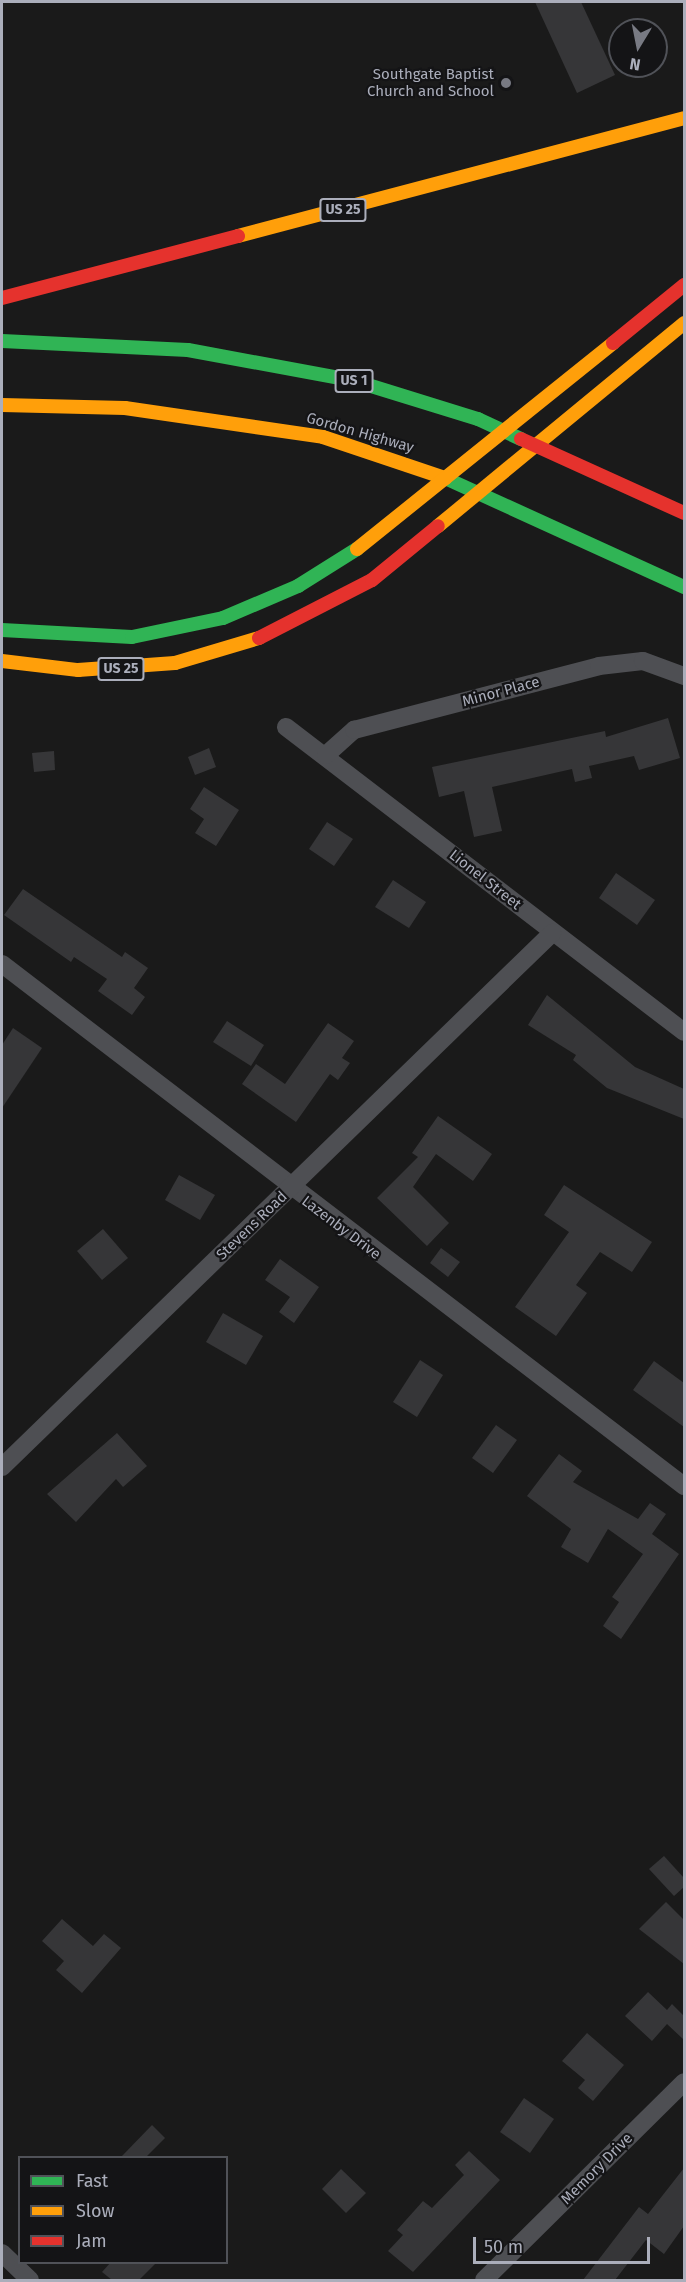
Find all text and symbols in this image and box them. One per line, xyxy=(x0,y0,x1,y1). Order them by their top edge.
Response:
north arrow xyxy=(608,18,668,78)
text: N xyxy=(628,54,642,75)
place label: Southgate Baptist Church and School xyxy=(367,65,494,100)
marker: Southgate Baptist Church and School xyxy=(499,76,513,90)
road number: US 25 xyxy=(319,199,367,221)
road number: US 1 xyxy=(334,370,374,392)
street label: Gordon Highway xyxy=(304,409,416,457)
road number: US 25 xyxy=(97,658,145,680)
street label: Minor Place xyxy=(460,673,542,711)
street label: Lionel Street xyxy=(445,846,525,914)
street label: Stevens Road xyxy=(213,1188,291,1264)
street label: Lazenby Drive xyxy=(298,1192,384,1264)
street label: Memory Drive xyxy=(557,2129,637,2209)
legend xyxy=(18,2156,228,2264)
text: Fast xyxy=(76,2170,108,2192)
text: Slow xyxy=(76,2200,114,2222)
scale bar xyxy=(476,2225,653,2263)
text: Jam xyxy=(76,2230,107,2252)
text: 50 m xyxy=(484,2236,523,2258)

